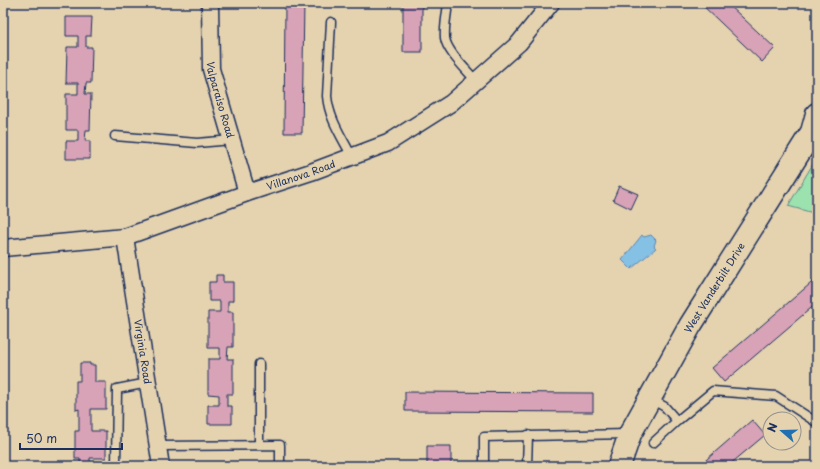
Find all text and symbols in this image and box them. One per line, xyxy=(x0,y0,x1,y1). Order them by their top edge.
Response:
street label: Valparaiso Road xyxy=(204,61,239,140)
street label: Villanova Road xyxy=(264,155,337,193)
street label: West Vanderbilt Drive xyxy=(680,239,748,335)
street label: Virginia Road xyxy=(131,318,156,385)
north arrow xyxy=(762,411,802,451)
text: N xyxy=(763,420,782,434)
scale bar xyxy=(20,425,122,451)
text: 50 m xyxy=(26,429,57,447)

